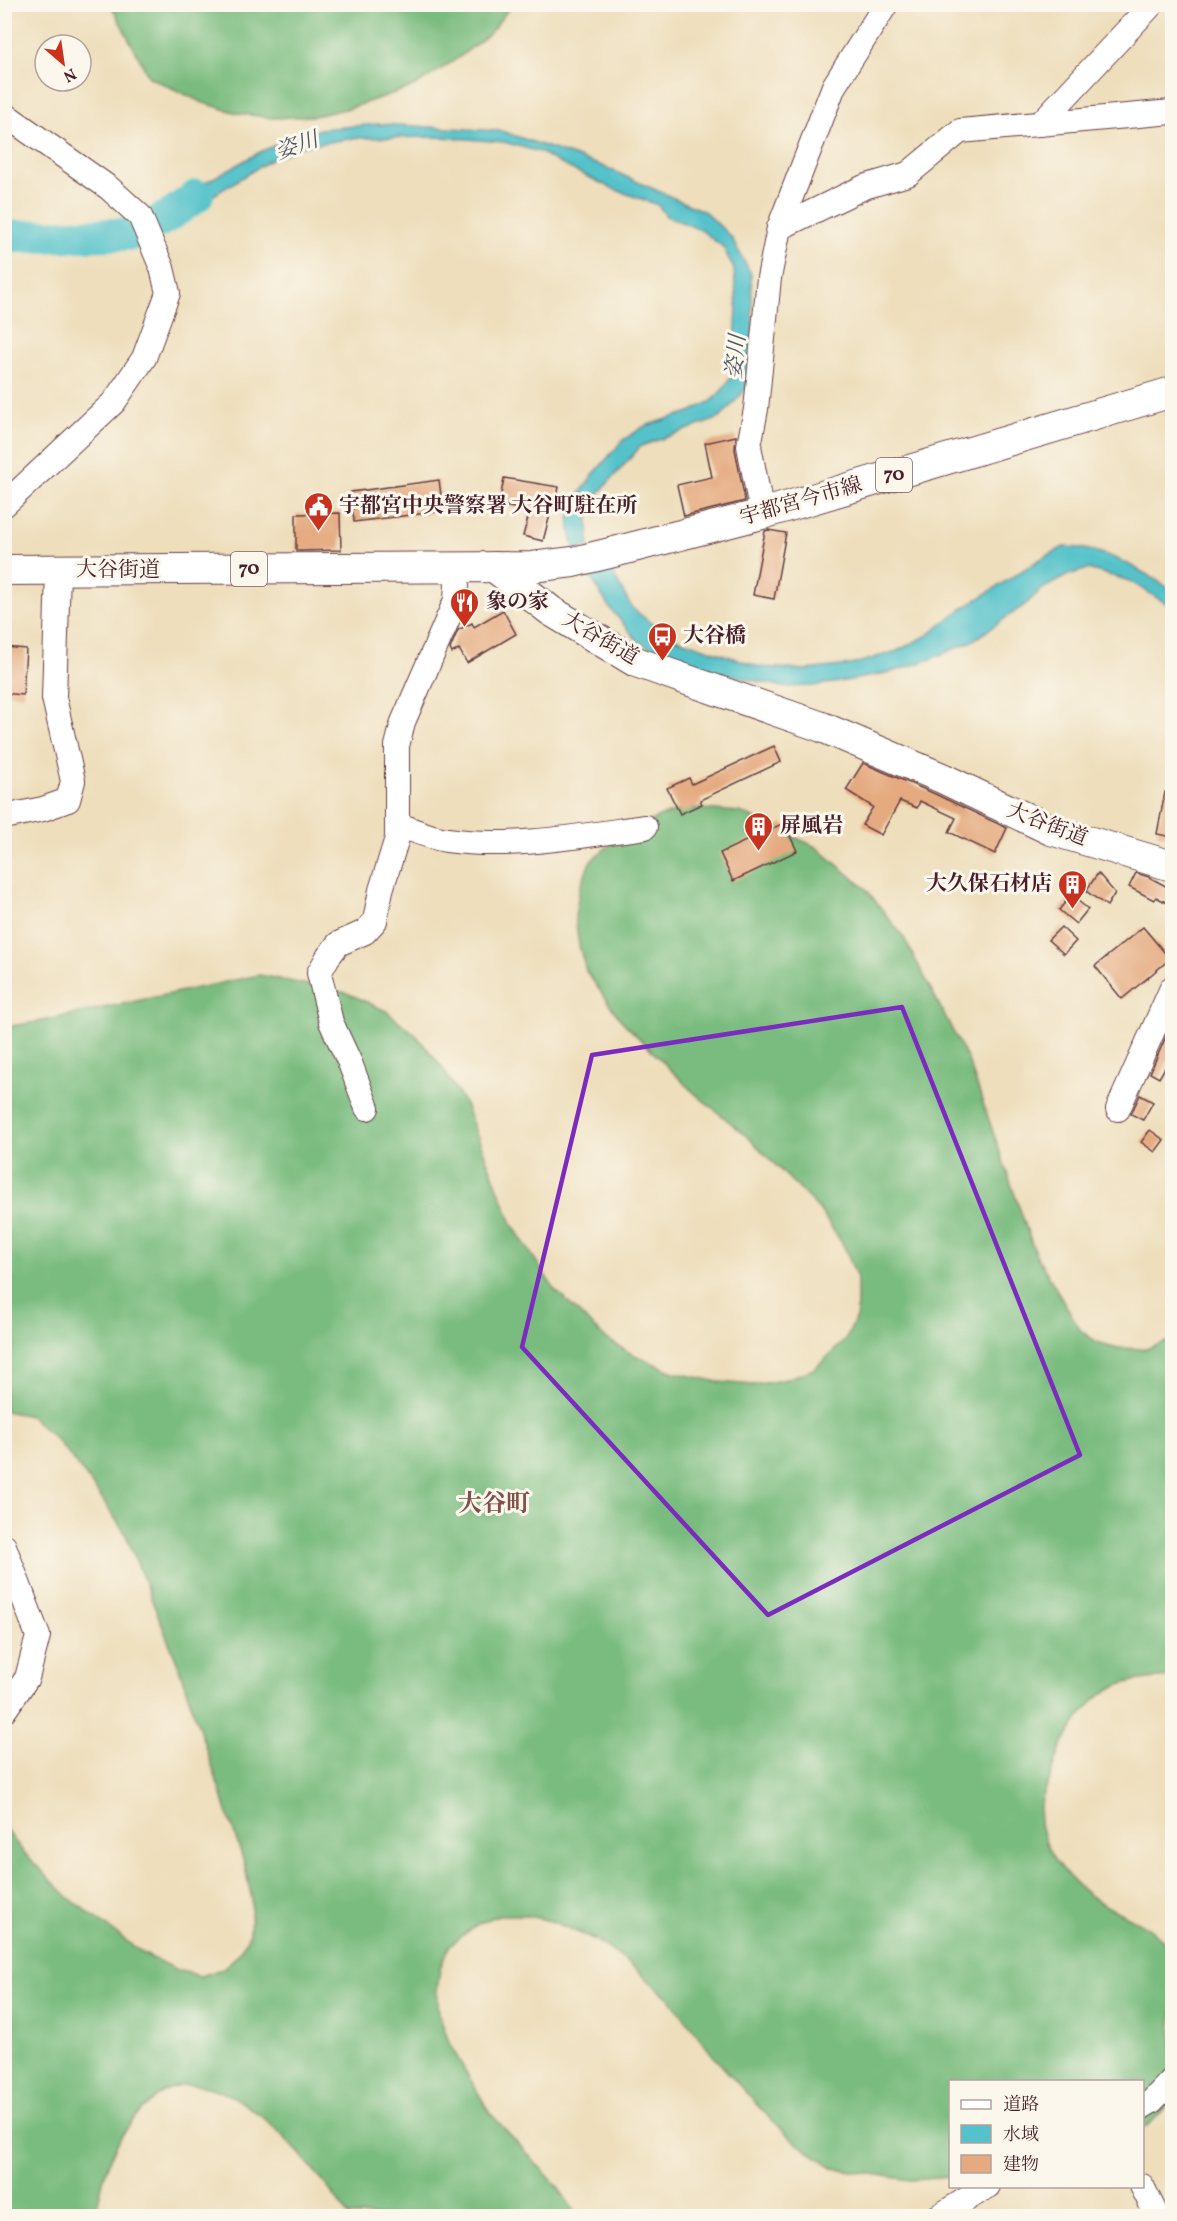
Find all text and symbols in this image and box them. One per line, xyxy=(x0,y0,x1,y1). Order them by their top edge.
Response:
north arrow xyxy=(33,33,93,93)
text: N xyxy=(59,62,80,87)
water label: 姿川 xyxy=(271,125,325,169)
water label: 姿川 xyxy=(719,332,755,381)
road number: 70 xyxy=(876,458,912,492)
street label: 宇都宮今市線 xyxy=(736,471,866,533)
public building icon: 宇都宮中央警察署 大谷町駐在所 xyxy=(302,490,334,532)
place label: 宇都宮中央警察署 大谷町駐在所 xyxy=(339,492,637,521)
road number: 70 xyxy=(231,552,267,586)
street label: 大谷街道 xyxy=(76,556,160,585)
restaurant icon: 象の家 xyxy=(449,586,481,628)
place label: 象の家 xyxy=(486,588,549,617)
street label: 大谷街道 xyxy=(556,605,644,673)
bus stop icon: 大谷橋 xyxy=(646,620,678,662)
place label: 大谷橋 xyxy=(683,622,746,651)
street label: 大谷街道 xyxy=(1003,796,1091,854)
building icon: 屏風岩 xyxy=(743,810,775,852)
place label: 屏風岩 xyxy=(780,812,843,841)
building icon: 大久保石材店 xyxy=(1057,868,1089,910)
place label: 大久保石材店 xyxy=(926,870,1052,899)
district label: 大谷町 xyxy=(458,1488,530,1522)
legend xyxy=(949,2080,1144,2188)
text: 道路 xyxy=(1003,2093,1039,2118)
text: 水域 xyxy=(1003,2123,1039,2148)
text: 建物 xyxy=(1003,2153,1039,2178)

